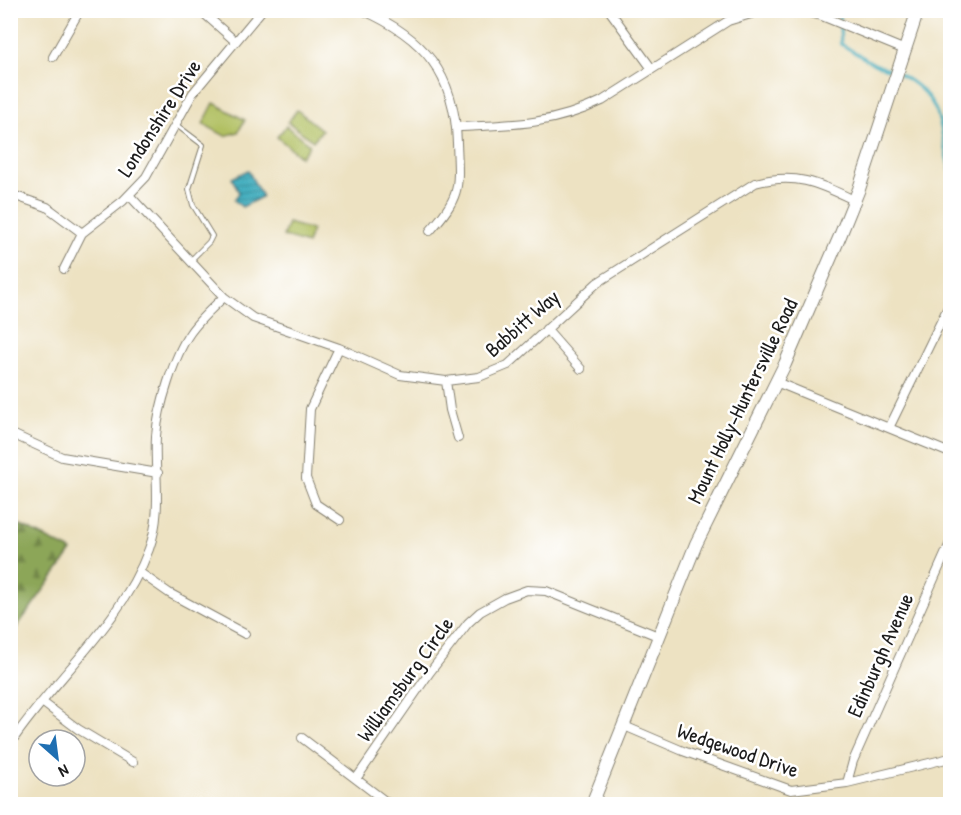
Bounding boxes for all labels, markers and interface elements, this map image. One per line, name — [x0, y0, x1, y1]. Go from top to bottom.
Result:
street label: Londonshire Drive — [110, 54, 208, 182]
street label: Babbitt Way — [478, 282, 566, 364]
street label: Mount Holly-Huntersville Road — [680, 294, 804, 508]
street label: Edinburgh Avenue — [840, 588, 920, 722]
street label: Williamsburg Circle — [350, 611, 460, 747]
street label: Wedgewood Drive — [674, 716, 802, 784]
north arrow — [27, 728, 87, 788]
text: N — [55, 760, 73, 783]

